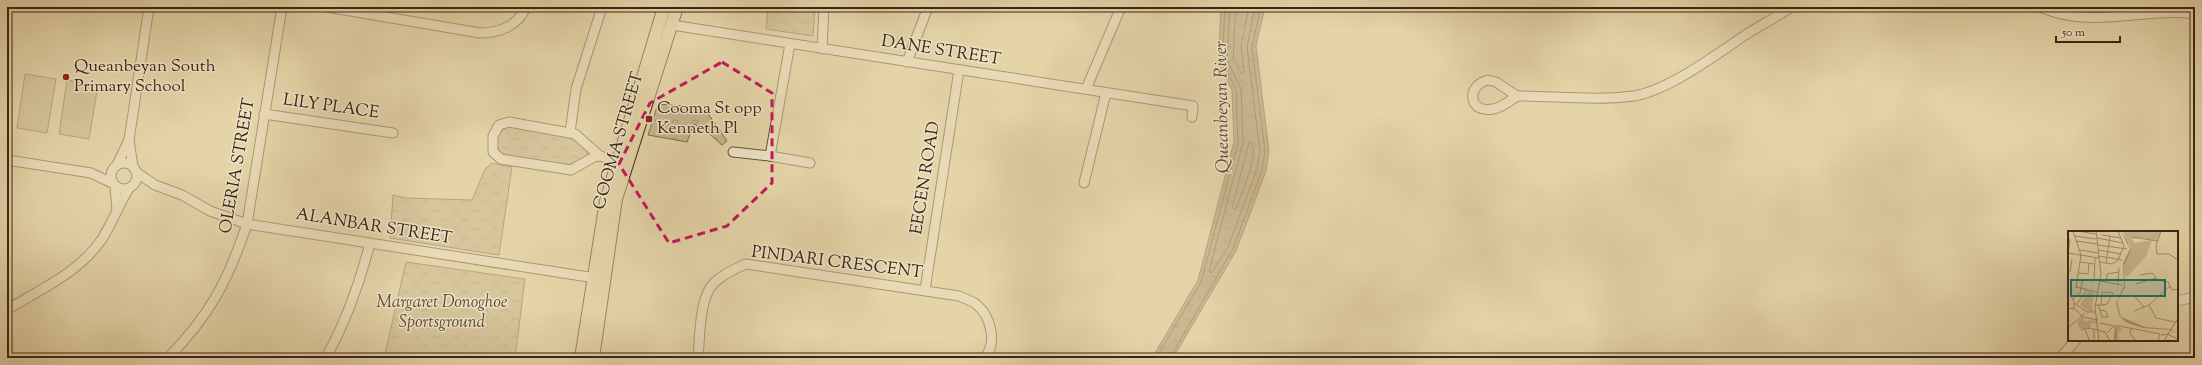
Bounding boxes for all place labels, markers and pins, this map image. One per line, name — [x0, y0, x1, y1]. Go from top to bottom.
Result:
place label: Queanbeyan South Primary School — [74, 55, 216, 99]
marker: Queanbeyan South Primary School — [61, 72, 71, 82]
place label: Cooma St opp Kenneth Pl — [657, 97, 762, 141]
marker: Cooma St opp Kenneth Pl — [644, 114, 654, 124]

